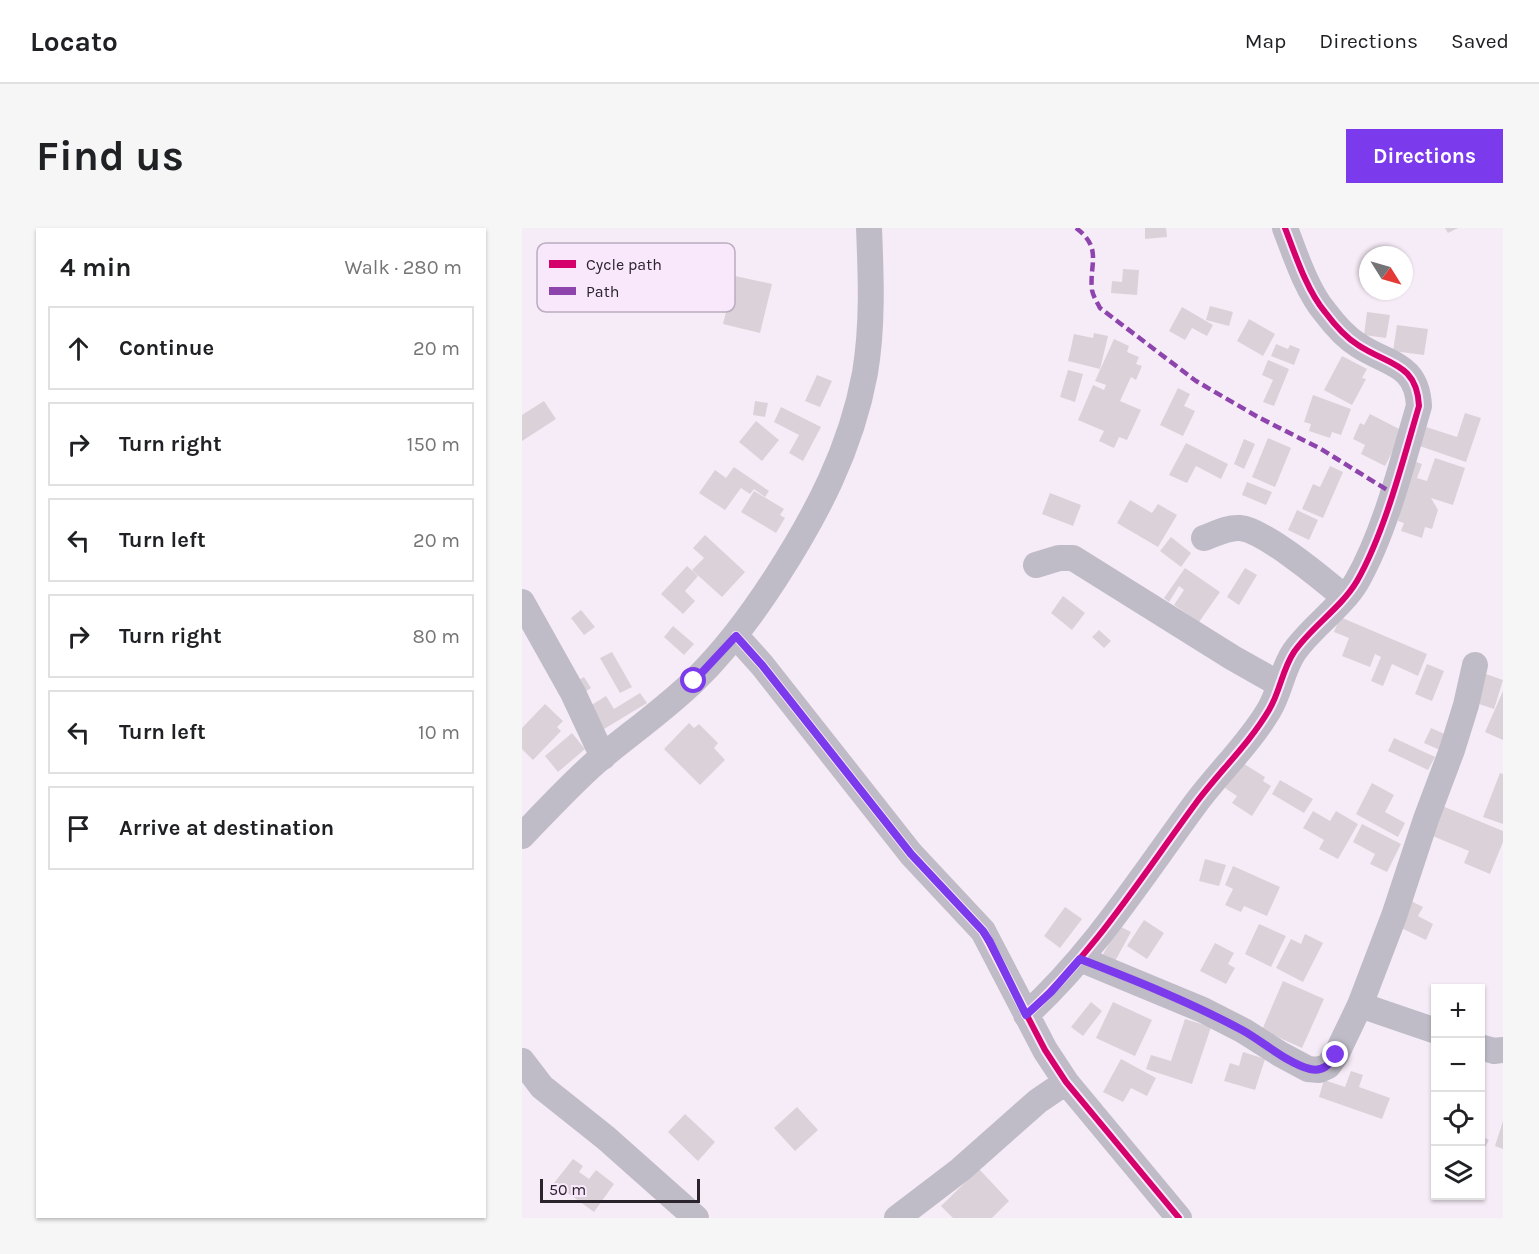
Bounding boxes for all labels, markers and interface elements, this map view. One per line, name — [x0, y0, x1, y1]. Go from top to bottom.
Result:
text: Locato — [30, 25, 118, 58]
text: Map — [1245, 29, 1286, 53]
text: Directions — [1319, 29, 1418, 53]
text: Saved — [1451, 29, 1509, 53]
button: Directions — [1346, 129, 1503, 183]
text: Find us — [36, 131, 184, 181]
legend — [537, 243, 735, 312]
north arrow — [1359, 246, 1413, 300]
text: 4 min — [60, 252, 131, 283]
text: Cycle path — [586, 255, 662, 274]
text: Walk · 280 m — [345, 256, 462, 279]
text: Path — [586, 282, 619, 301]
icon: ahead — [62, 332, 95, 365]
text: Continue — [119, 335, 214, 361]
text: 20 m — [413, 337, 460, 360]
icon: right — [62, 428, 95, 461]
text: Turn right — [119, 431, 222, 457]
text: 150 m — [407, 433, 460, 456]
icon: left — [62, 524, 95, 557]
text: Turn left — [119, 527, 206, 553]
text: 20 m — [413, 529, 460, 552]
icon: right — [62, 620, 95, 653]
text: Turn right — [119, 623, 222, 649]
text: 80 m — [412, 625, 460, 648]
route start — [680, 667, 706, 693]
icon: left — [62, 716, 95, 749]
text: Turn left — [119, 719, 206, 745]
text: 10 m — [418, 721, 460, 744]
icon: arrive — [62, 812, 95, 845]
text: Arrive at destination — [119, 815, 334, 841]
map controls — [1431, 984, 1485, 1200]
button: + — [1431, 984, 1485, 1038]
button: − — [1431, 1038, 1485, 1092]
route end — [1322, 1041, 1348, 1067]
button: locate — [1431, 1092, 1485, 1146]
button: layers — [1431, 1146, 1485, 1200]
scale bar — [540, 1176, 700, 1204]
text: 50 m — [549, 1180, 586, 1199]

